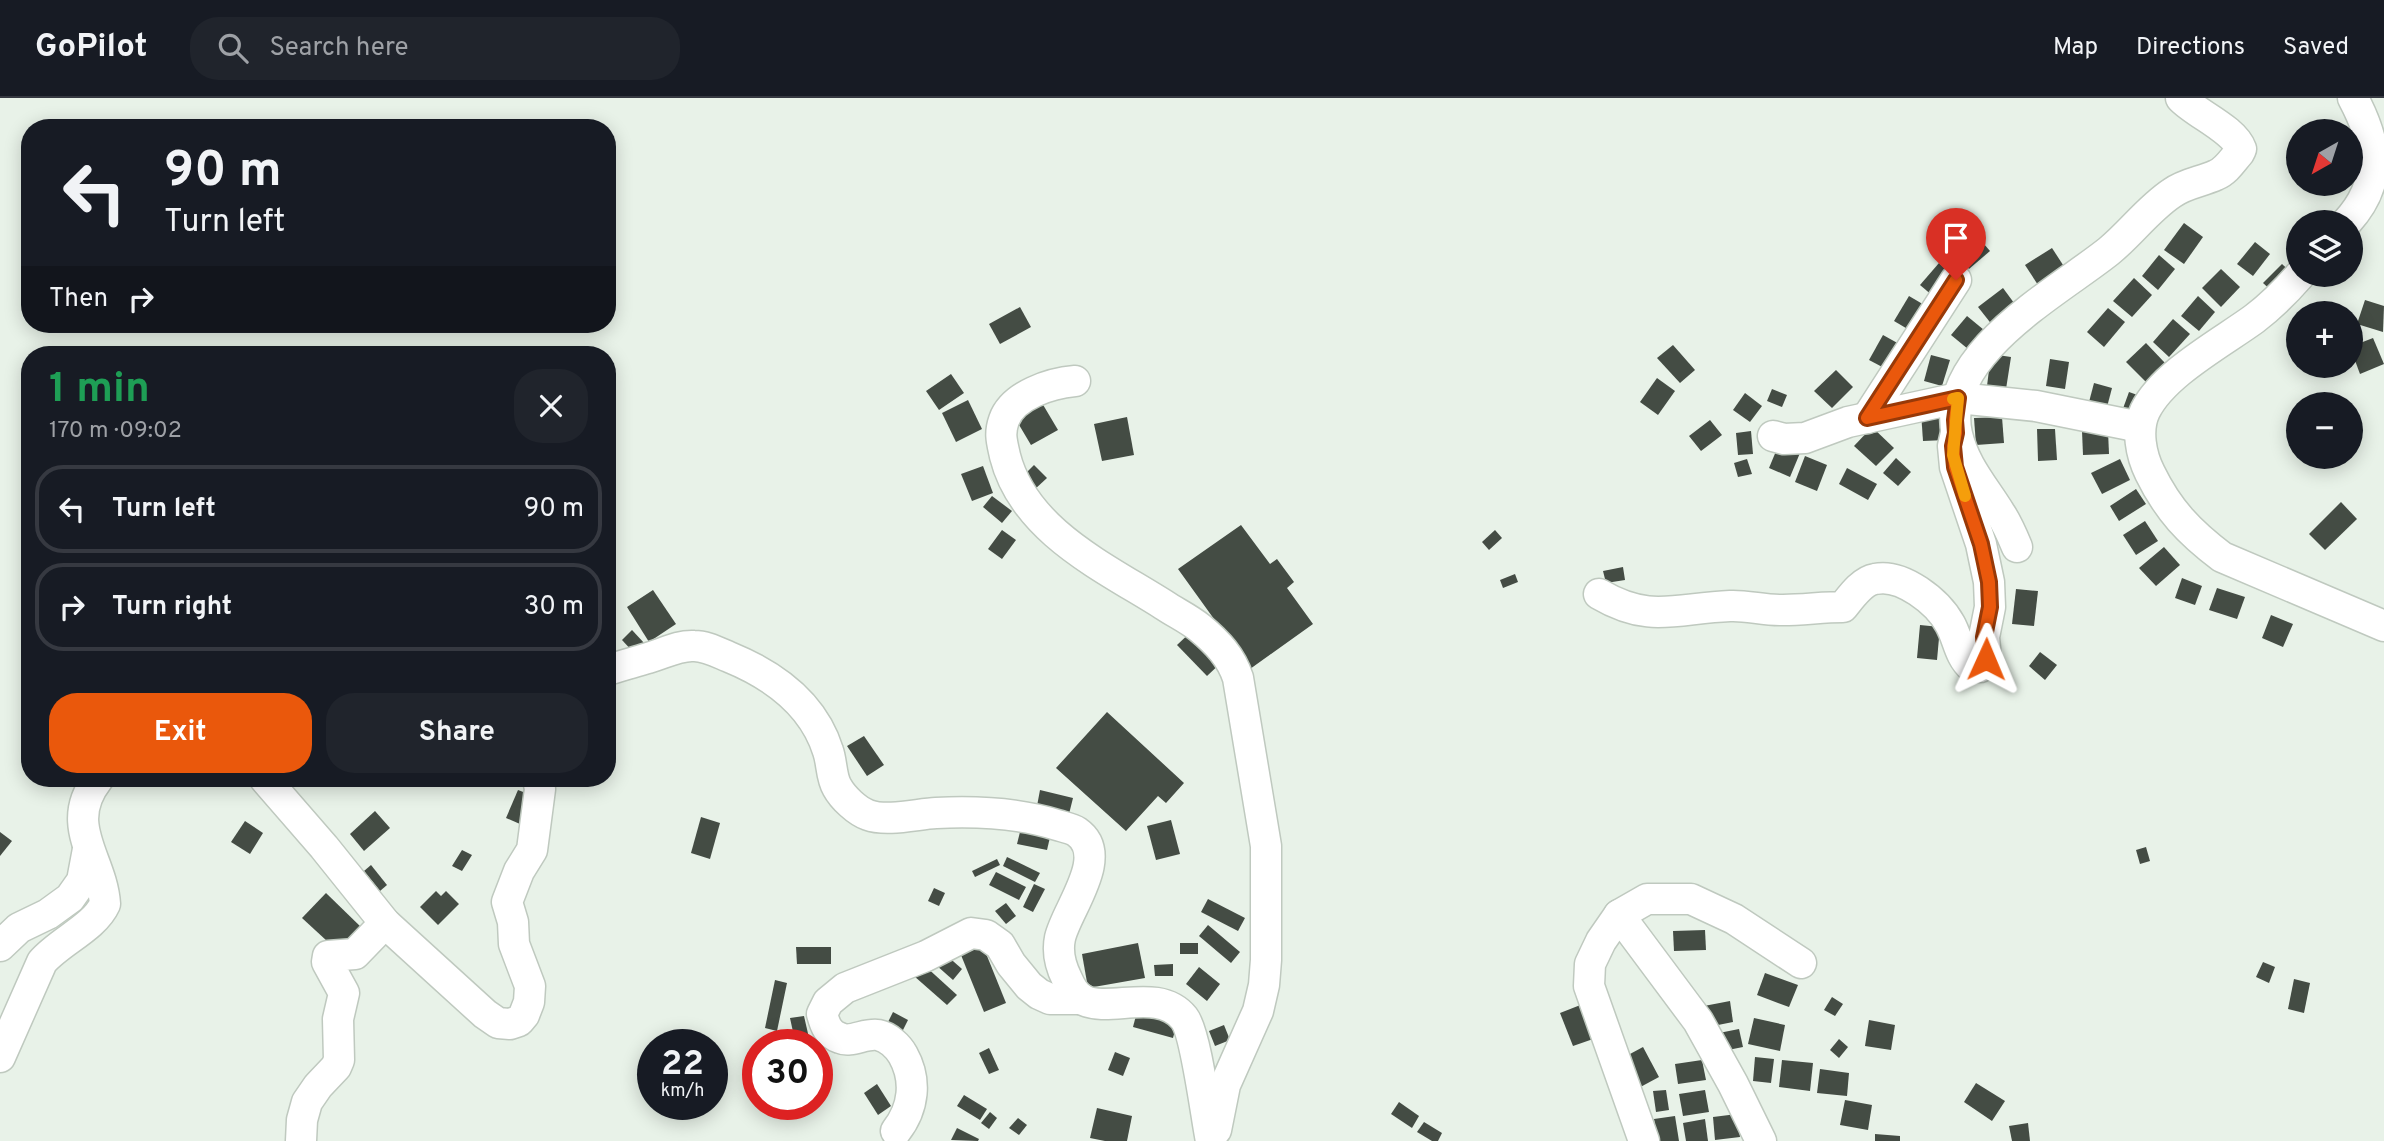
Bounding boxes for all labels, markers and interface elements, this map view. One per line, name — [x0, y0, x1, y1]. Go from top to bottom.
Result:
search box — [190, 17, 680, 80]
text: GoPilot — [35, 27, 148, 69]
icon: search — [214, 29, 252, 67]
text: Search here — [270, 32, 408, 65]
text: Map — [2053, 33, 2098, 63]
text: Directions — [2136, 33, 2245, 63]
text: Saved — [2283, 33, 2349, 63]
north arrow — [2286, 119, 2362, 196]
map controls — [2286, 119, 2363, 469]
text: 90 m — [164, 142, 282, 204]
icon: left — [49, 147, 140, 238]
text: Turn left — [164, 203, 285, 243]
pin — [1926, 208, 1986, 280]
button: layers — [2286, 210, 2363, 287]
icon: arrive — [1937, 219, 1975, 257]
icon: right — [122, 280, 160, 318]
text: Then — [49, 283, 108, 316]
button: + — [2286, 301, 2363, 378]
text: 1 min — [49, 364, 150, 417]
button: close — [514, 369, 588, 443]
button: − — [2286, 392, 2363, 469]
text: 170 m · 09:02 — [49, 417, 182, 446]
icon: left — [53, 490, 91, 528]
text: Turn left — [112, 493, 216, 526]
text: 90 m — [524, 493, 584, 526]
icon: right — [53, 588, 91, 626]
text: Turn right — [112, 591, 232, 624]
text: 30 m — [524, 591, 584, 624]
position arrow — [1949, 622, 2023, 696]
button: Exit — [49, 693, 312, 773]
button: Share — [326, 693, 588, 773]
speed limit sign: 30 — [742, 1029, 833, 1120]
text: 22 — [661, 1043, 704, 1087]
text: km/h — [661, 1080, 704, 1103]

